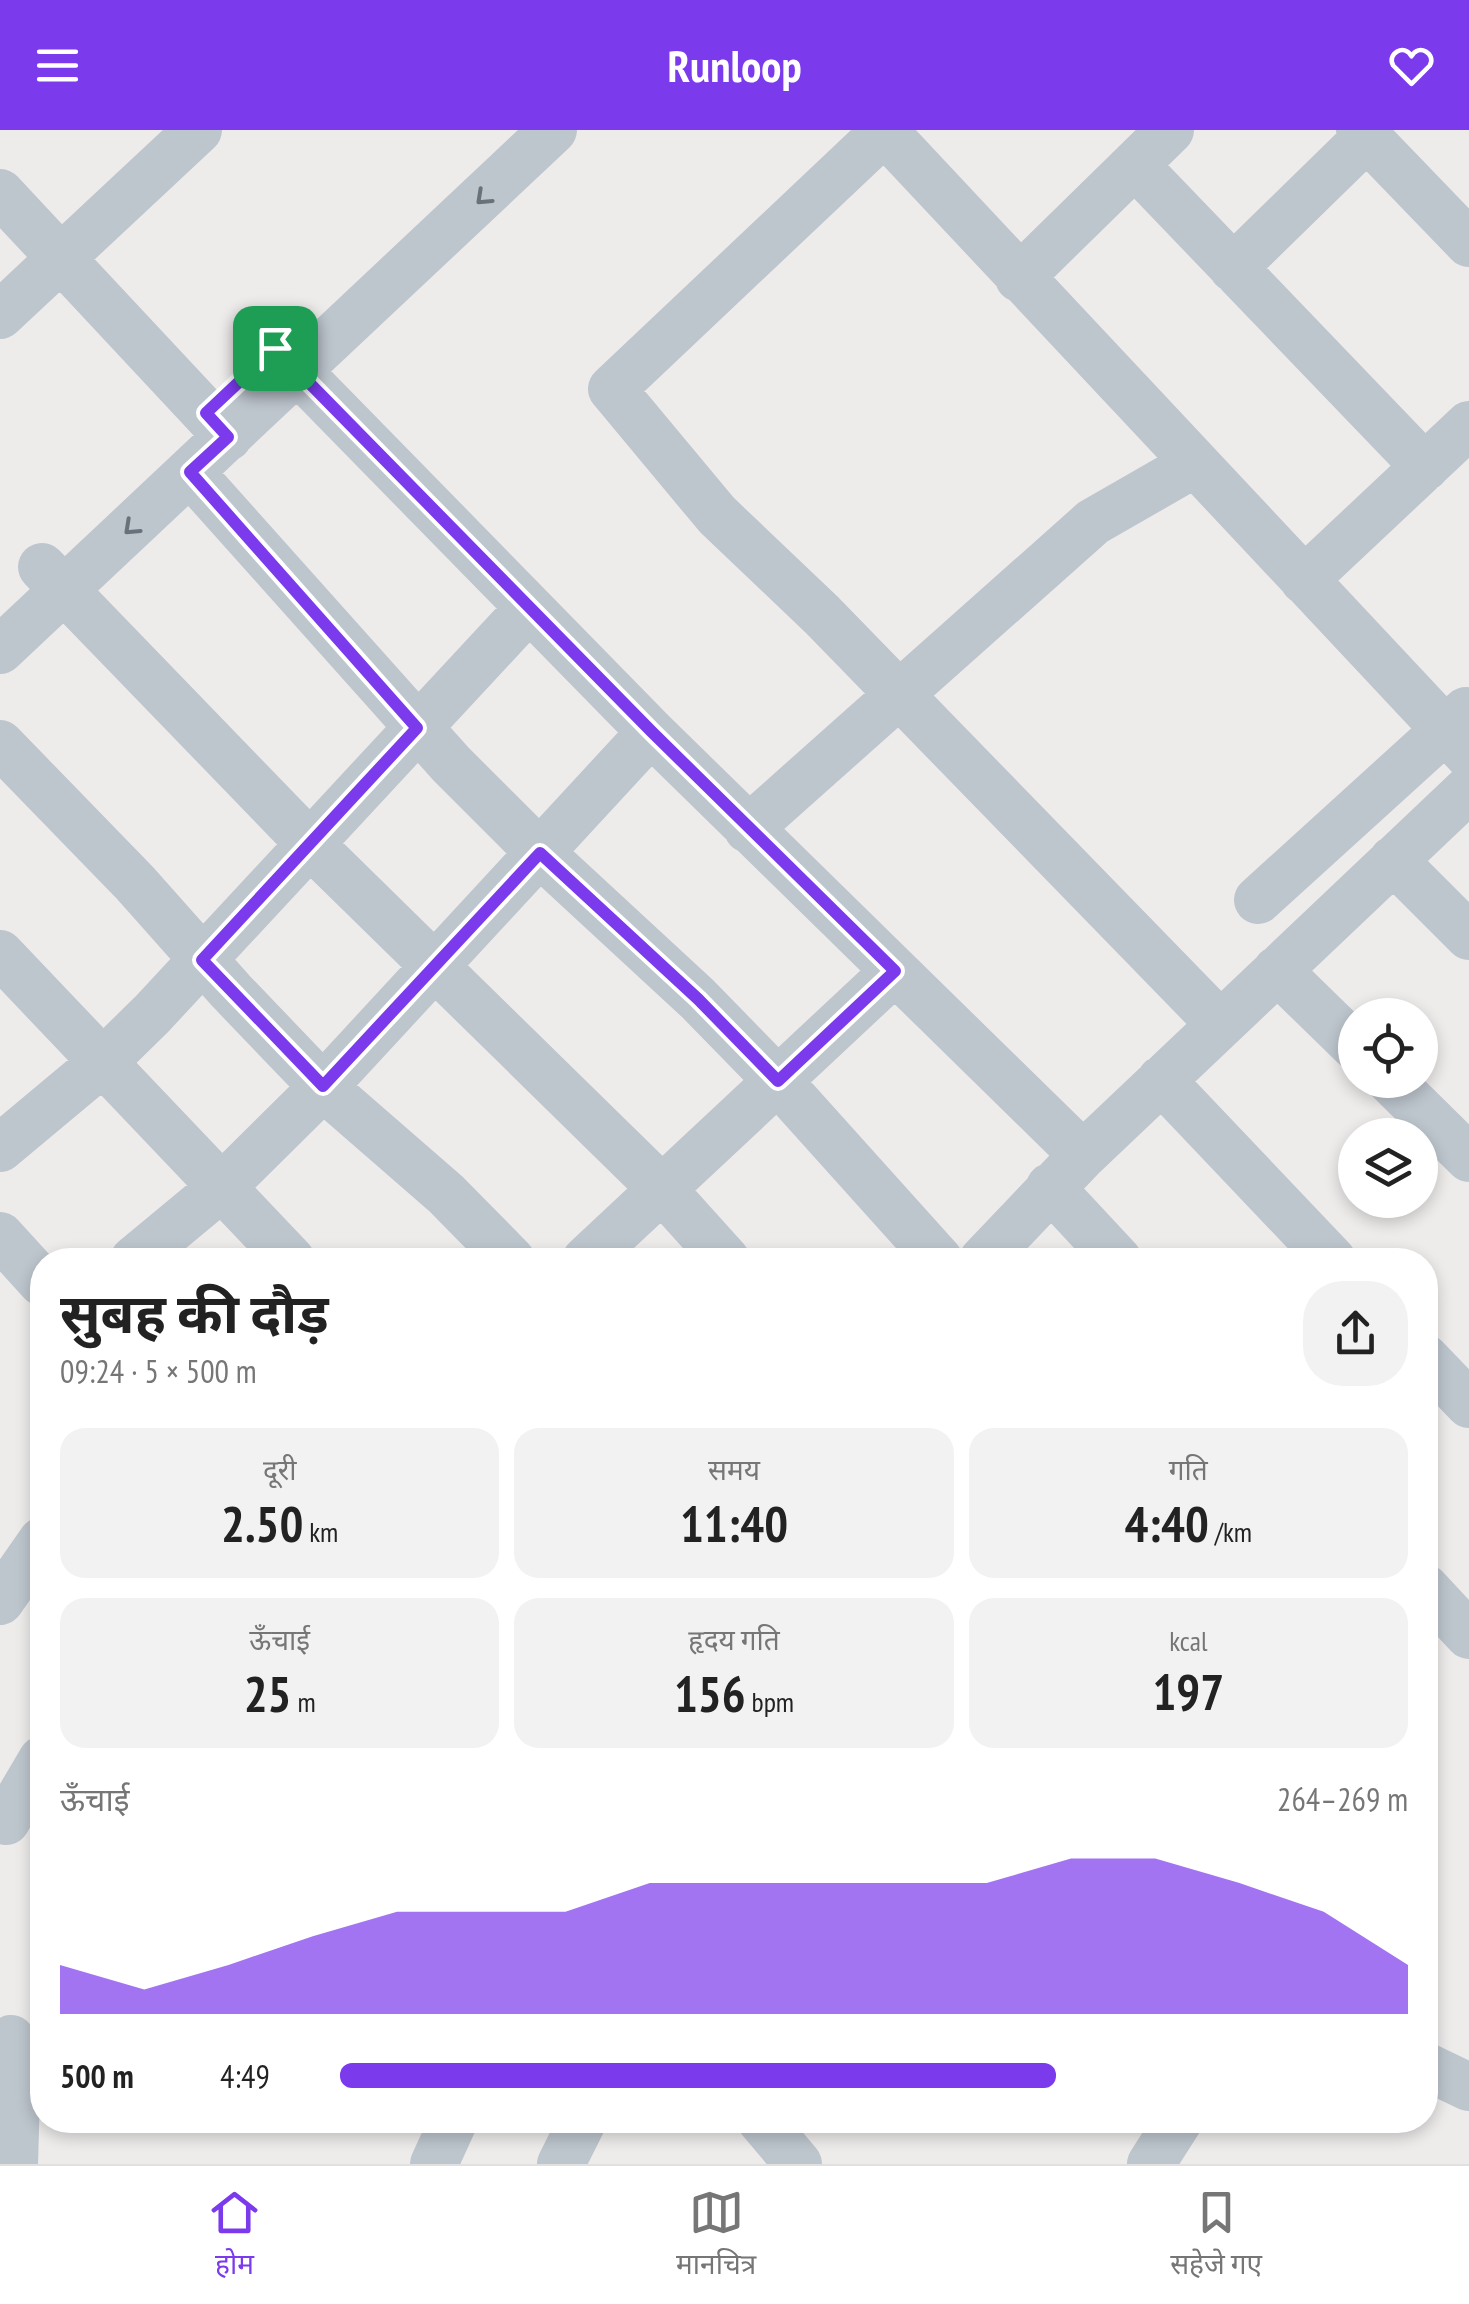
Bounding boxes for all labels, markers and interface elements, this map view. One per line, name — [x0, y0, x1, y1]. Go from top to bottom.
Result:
text: Runloop — [667, 36, 802, 94]
icon: menu — [30, 38, 85, 93]
icon: heart — [1384, 38, 1439, 93]
one-way arrow — [476, 186, 494, 204]
pin — [233, 306, 318, 391]
icon: arrive — [248, 321, 303, 376]
one-way arrow — [124, 516, 142, 534]
map controls — [1338, 998, 1438, 1218]
button: locate — [1338, 998, 1438, 1098]
button: layers — [1338, 1118, 1438, 1218]
text: सुबह की दौड़ — [60, 1277, 329, 1348]
button: share — [1303, 1281, 1408, 1386]
text: 09:24 · 5 × 500 m — [60, 1350, 257, 1392]
text: दूरी — [263, 1451, 296, 1488]
text: समय — [708, 1451, 760, 1488]
text: गति — [1169, 1451, 1208, 1488]
text: 2.50 — [221, 1491, 303, 1556]
text: 11:40 — [680, 1491, 788, 1556]
text: 4:40 — [1125, 1491, 1209, 1556]
text: km — [303, 1513, 338, 1550]
text: /km — [1209, 1513, 1252, 1550]
text: ऊँचाई — [249, 1621, 310, 1658]
text: हृदय गति — [688, 1621, 780, 1658]
text: kcal — [1169, 1622, 1207, 1659]
text: 197 — [1152, 1659, 1224, 1724]
text: 25 — [244, 1661, 291, 1726]
text: 156 — [674, 1661, 746, 1726]
text: m — [291, 1683, 316, 1720]
text: bpm — [746, 1683, 794, 1720]
text: ऊँचाई — [60, 1778, 129, 1820]
text: 264–269 m — [1277, 1778, 1408, 1820]
text: 500 m — [60, 2055, 134, 2097]
text: 4:49 — [220, 2055, 270, 2097]
tab: होम — [207, 2185, 262, 2285]
tab: मानचित्र — [676, 2185, 756, 2285]
tab: सहेजे गए — [1170, 2185, 1262, 2285]

